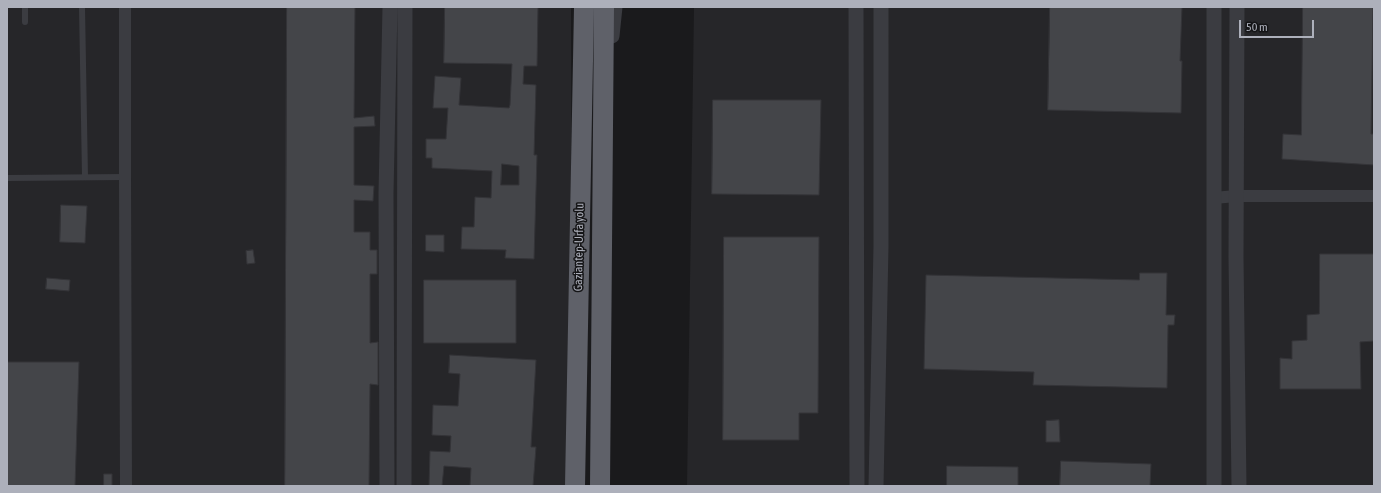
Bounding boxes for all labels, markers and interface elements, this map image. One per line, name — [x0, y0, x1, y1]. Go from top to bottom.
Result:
scale bar — [1241, 12, 1316, 38]
text: 50 m — [1246, 20, 1268, 34]
street label: Gaziantep-Urfa yolu — [571, 203, 587, 291]

